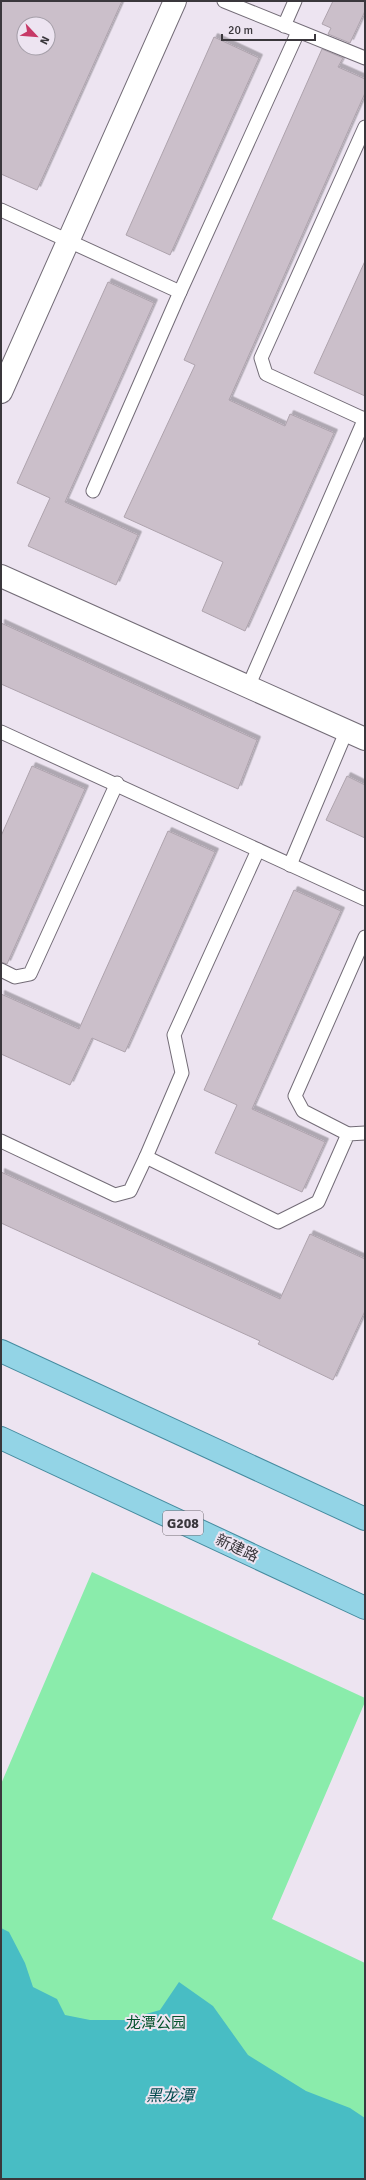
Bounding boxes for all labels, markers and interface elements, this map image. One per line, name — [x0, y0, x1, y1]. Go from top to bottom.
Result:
north arrow — [16, 16, 56, 56]
scale bar — [222, 16, 315, 42]
text: 20 m — [228, 23, 253, 38]
text: N — [37, 34, 52, 46]
road number: G208 — [163, 1511, 203, 1535]
street label: 新建路 — [213, 1530, 261, 1566]
park label: 龙潭公园 — [126, 2014, 186, 2032]
water label: 黑龙潭 — [146, 2086, 197, 2106]

